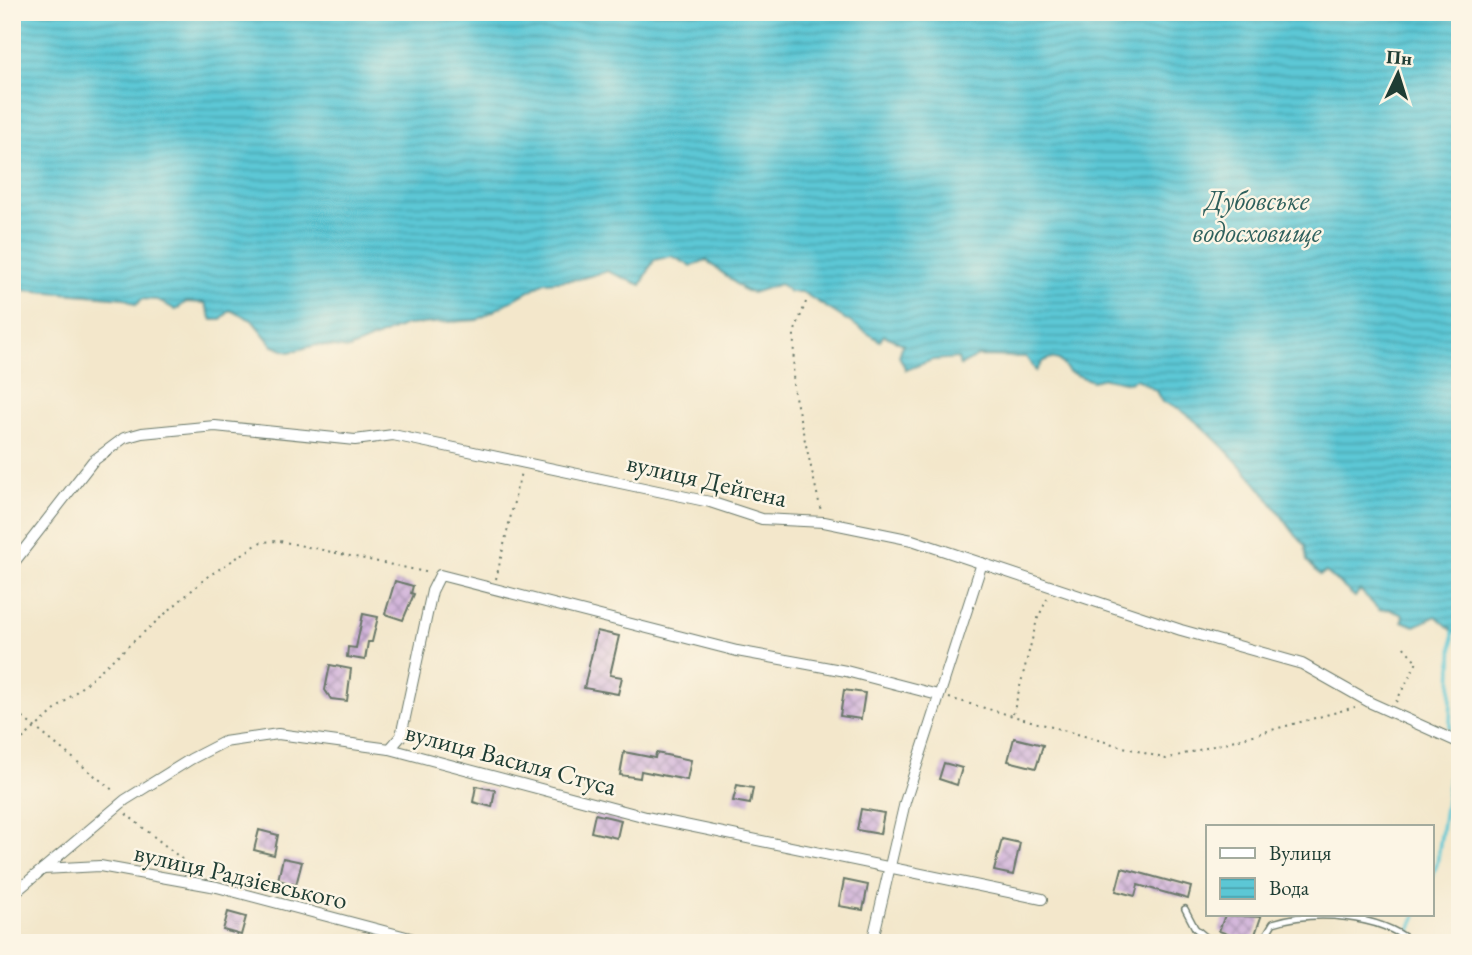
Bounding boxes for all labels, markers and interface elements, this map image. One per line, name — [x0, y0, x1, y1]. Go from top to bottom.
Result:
north arrow — [1364, 38, 1434, 108]
text: Пн — [1385, 44, 1413, 71]
water label: Дубовське водосховище — [1193, 182, 1322, 250]
street label: вулиця Дейгена — [624, 445, 791, 515]
street label: вулиця Василя Стуса — [402, 714, 621, 804]
legend — [1206, 825, 1434, 916]
street label: вулиця Радзієвського — [131, 835, 351, 917]
text: Вулиця — [1269, 839, 1331, 866]
text: Вода — [1269, 874, 1310, 901]

